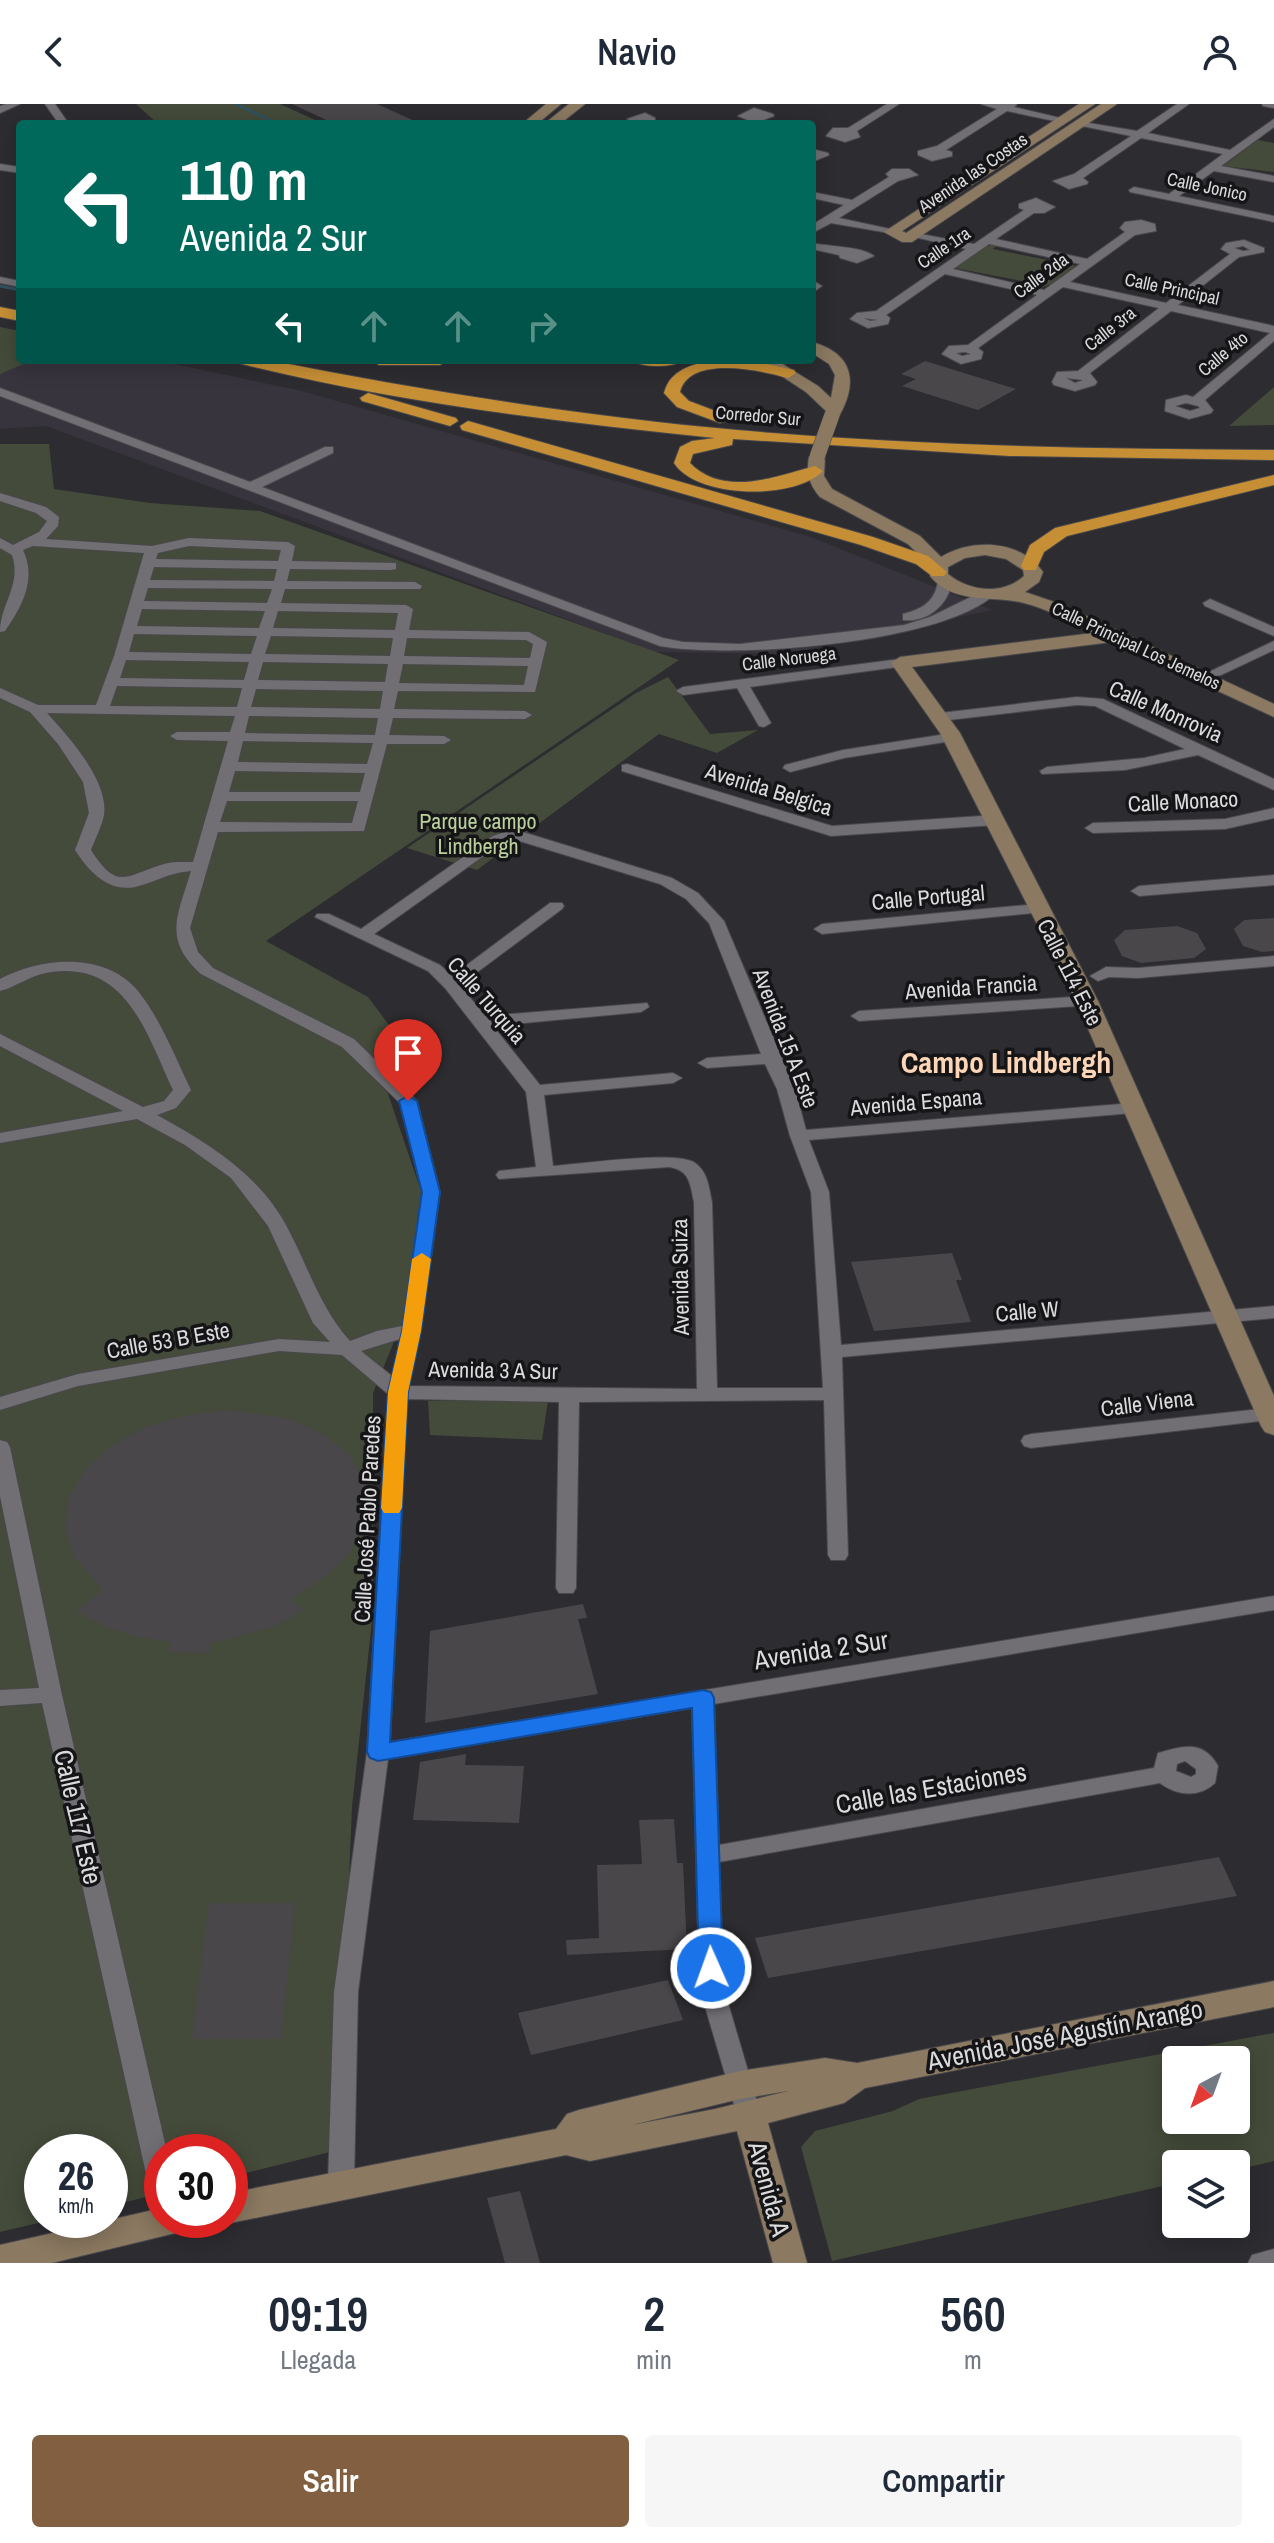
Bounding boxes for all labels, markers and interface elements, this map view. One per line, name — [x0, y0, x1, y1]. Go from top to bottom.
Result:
text: Navio — [597, 28, 677, 76]
icon: back — [32, 30, 76, 74]
icon: person — [1198, 30, 1242, 74]
street label: Avenida las Costas — [912, 127, 1032, 219]
text: 110 m — [180, 142, 308, 217]
icon: left — [48, 152, 152, 256]
street label: Calle Jonico — [1165, 166, 1249, 207]
text: Avenida 2 Sur — [180, 214, 367, 262]
street label: Calle 1ra — [912, 221, 975, 274]
street label: Calle 2da — [1008, 247, 1073, 304]
street label: Calle Principal — [1123, 266, 1222, 311]
street label: Calle 3ra — [1079, 301, 1141, 357]
icon: left — [268, 304, 312, 348]
icon: ahead — [352, 304, 396, 348]
icon: ahead — [436, 304, 480, 348]
icon: right — [520, 304, 564, 348]
street label: Calle 4to — [1192, 325, 1253, 382]
street label: Corredor Sur — [714, 399, 802, 432]
street label: Calle Principal Los Jemelos — [1048, 596, 1224, 696]
street label: Calle Noruega — [741, 640, 837, 677]
street label: Calle Monrovia — [1104, 673, 1228, 749]
street label: Avenida Belgica — [701, 755, 836, 823]
street label: Calle Monaco — [1127, 783, 1239, 819]
park label: Parque campo Lindbergh — [419, 806, 537, 861]
street label: Calle Portugal — [870, 877, 986, 917]
street label: Calle 114 Este — [1030, 914, 1110, 1030]
street label: Calle Turquia — [441, 950, 533, 1050]
street label: Avenida 15 A Este — [745, 963, 826, 1112]
street label: Avenida Francia — [903, 967, 1038, 1007]
pin — [374, 1019, 442, 1101]
icon: arrive — [386, 1031, 430, 1075]
district label: Campo Lindbergh — [901, 1042, 1111, 1082]
street label: Avenida Espana — [848, 1081, 983, 1123]
street label: Avenida Suiza — [664, 1218, 696, 1337]
street label: Calle W — [994, 1293, 1060, 1329]
street label: Calle 53 B Este — [104, 1314, 232, 1366]
street label: Avenida 3 A Sur — [427, 1354, 558, 1386]
street label: Calle Viena — [1099, 1382, 1195, 1424]
street label: Calle José Pablo Paredes — [347, 1415, 387, 1623]
street label: Avenida 2 Sur — [751, 1622, 890, 1677]
street label: Calle 117 Este — [46, 1746, 111, 1888]
street label: Calle las Estaciones — [833, 1754, 1029, 1822]
position arrow — [669, 1926, 753, 2010]
street label: Avenida José Agustín Arango — [923, 1991, 1205, 2079]
north arrow — [1162, 2046, 1250, 2134]
map controls — [1162, 2046, 1250, 2238]
speed limit sign: 30 — [144, 2134, 248, 2238]
street label: Avenida A — [740, 2137, 799, 2241]
text: 26 — [58, 2149, 94, 2202]
button: layers — [1162, 2150, 1250, 2238]
text: km/h — [58, 2192, 94, 2219]
text: 09:19 — [268, 2281, 368, 2346]
text: 2 — [643, 2281, 665, 2346]
text: 560 — [940, 2281, 1006, 2346]
text: Llegada — [280, 2342, 356, 2377]
text: min — [636, 2342, 672, 2377]
text: m — [964, 2342, 982, 2377]
button: Salir — [32, 2435, 629, 2527]
button: Compartir — [645, 2435, 1242, 2527]

